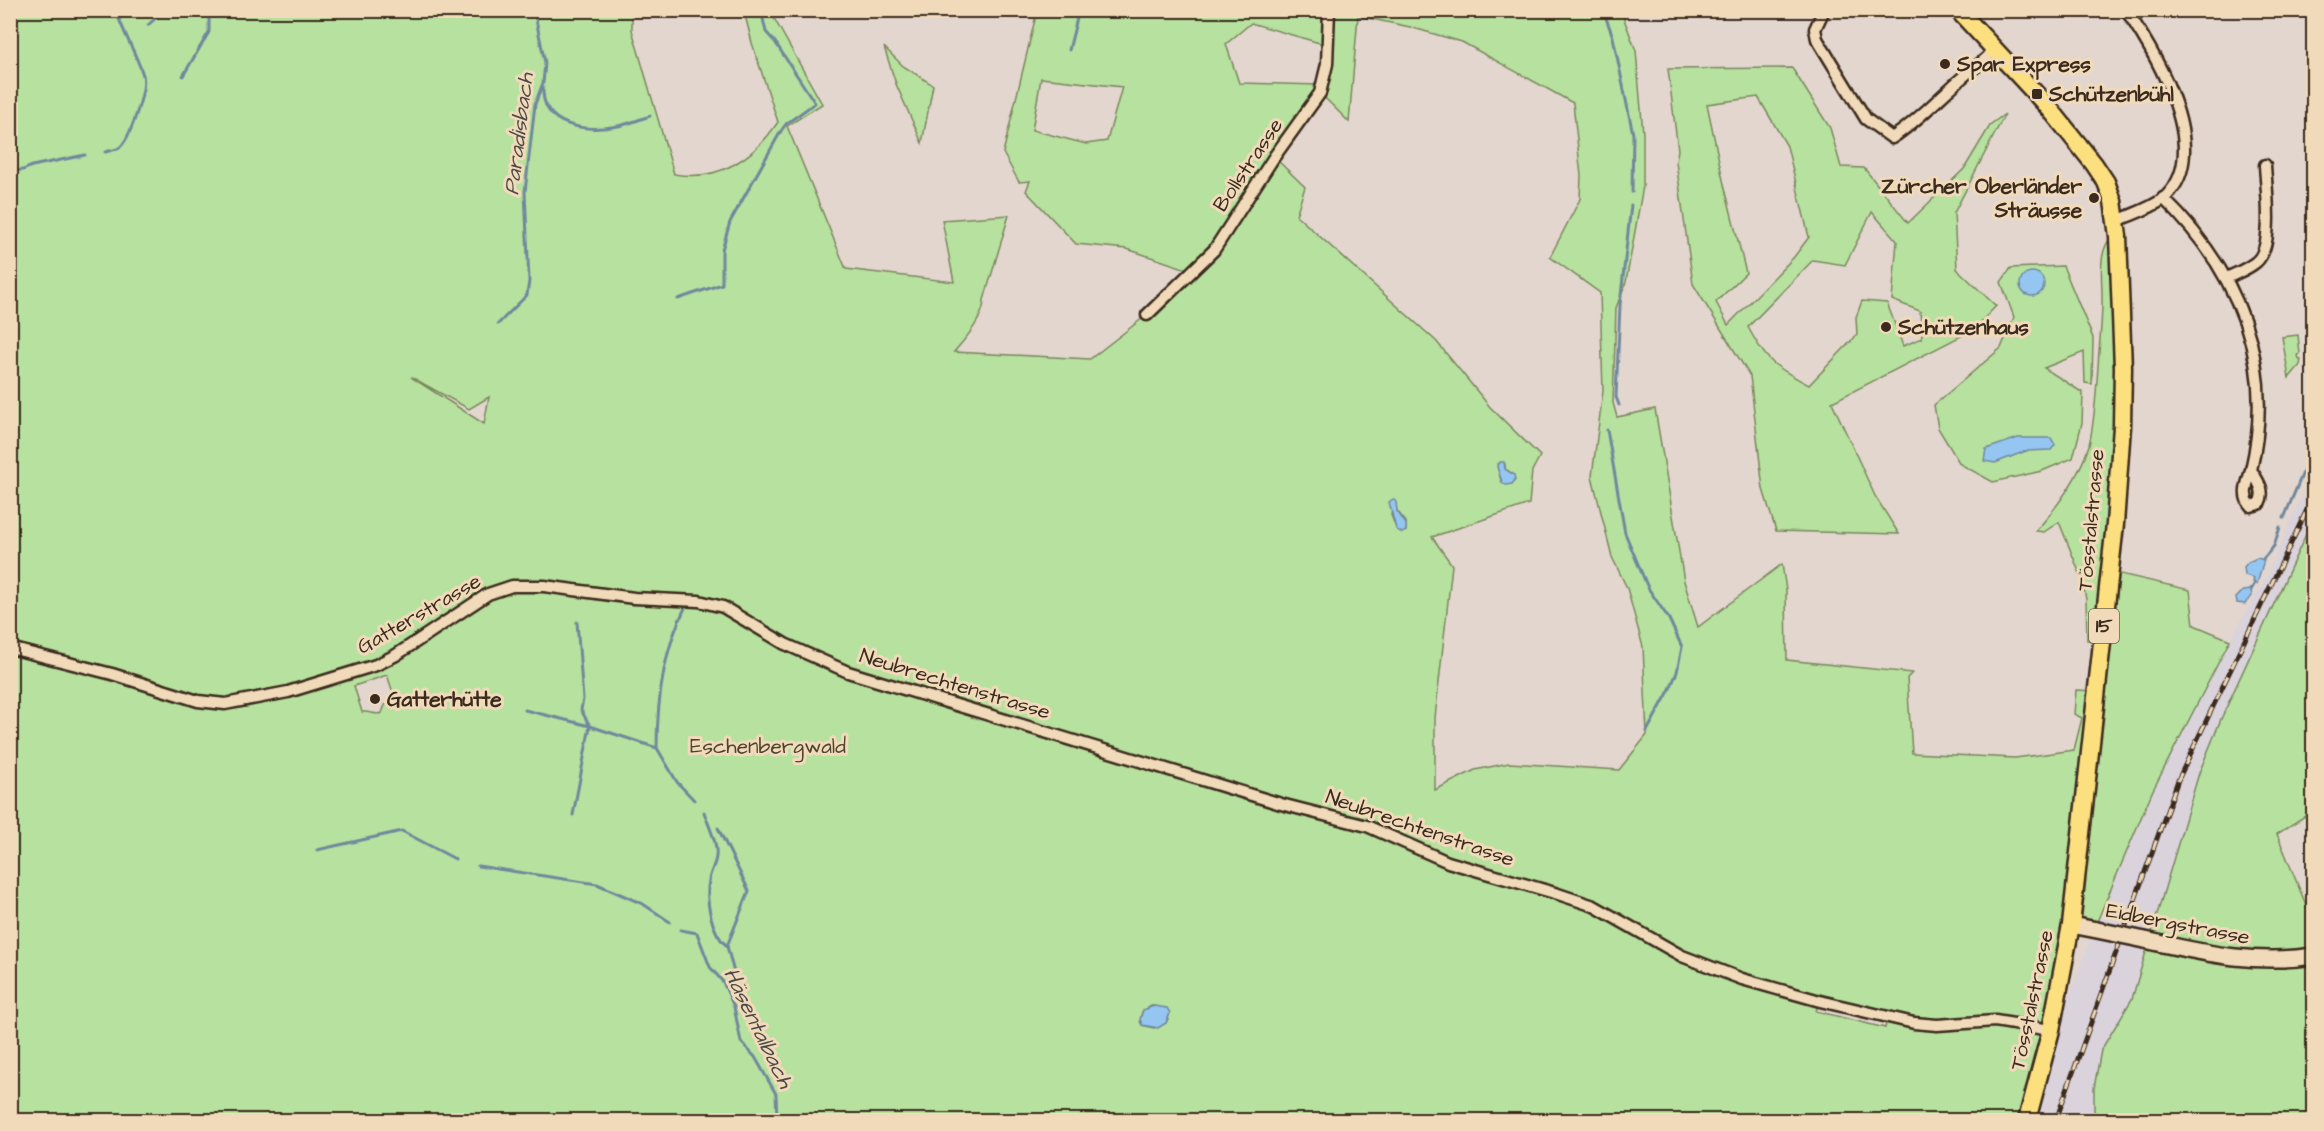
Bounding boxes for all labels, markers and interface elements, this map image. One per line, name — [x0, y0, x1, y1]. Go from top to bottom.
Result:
place label: Spar Express — [1956, 50, 2091, 80]
marker: Spar Express — [1938, 57, 1952, 71]
water label: Paradisbach — [496, 70, 542, 197]
place label: Schützenbühl — [2048, 80, 2174, 109]
marker: Schützenbühl — [2030, 87, 2044, 101]
street label: Bollstrasse — [1206, 112, 1290, 218]
place label: Zürcher Oberländer Sträusse — [1881, 172, 2083, 225]
marker: Zürcher Oberländer Sträusse — [2087, 191, 2101, 205]
place label: Schützenhaus — [1897, 313, 2029, 342]
marker: Schützenhaus — [1879, 320, 1893, 334]
street label: Tösstalstrasse — [2070, 448, 2112, 592]
street label: Gatterstrasse — [352, 567, 486, 661]
road number: 15 — [2089, 609, 2119, 643]
street label: Neubrechtenstrasse — [856, 641, 1054, 727]
place label: Gatterhütte — [387, 685, 502, 714]
marker: Gatterhütte — [368, 692, 382, 706]
park label: Eschenbergwald — [690, 732, 846, 763]
street label: Neubrechtenstrasse — [1322, 782, 1518, 874]
street label: Eidbergstrasse — [2103, 896, 2252, 954]
street label: Tösstalstrasse — [2003, 927, 2061, 1073]
water label: Häsentalbach — [715, 963, 801, 1094]

